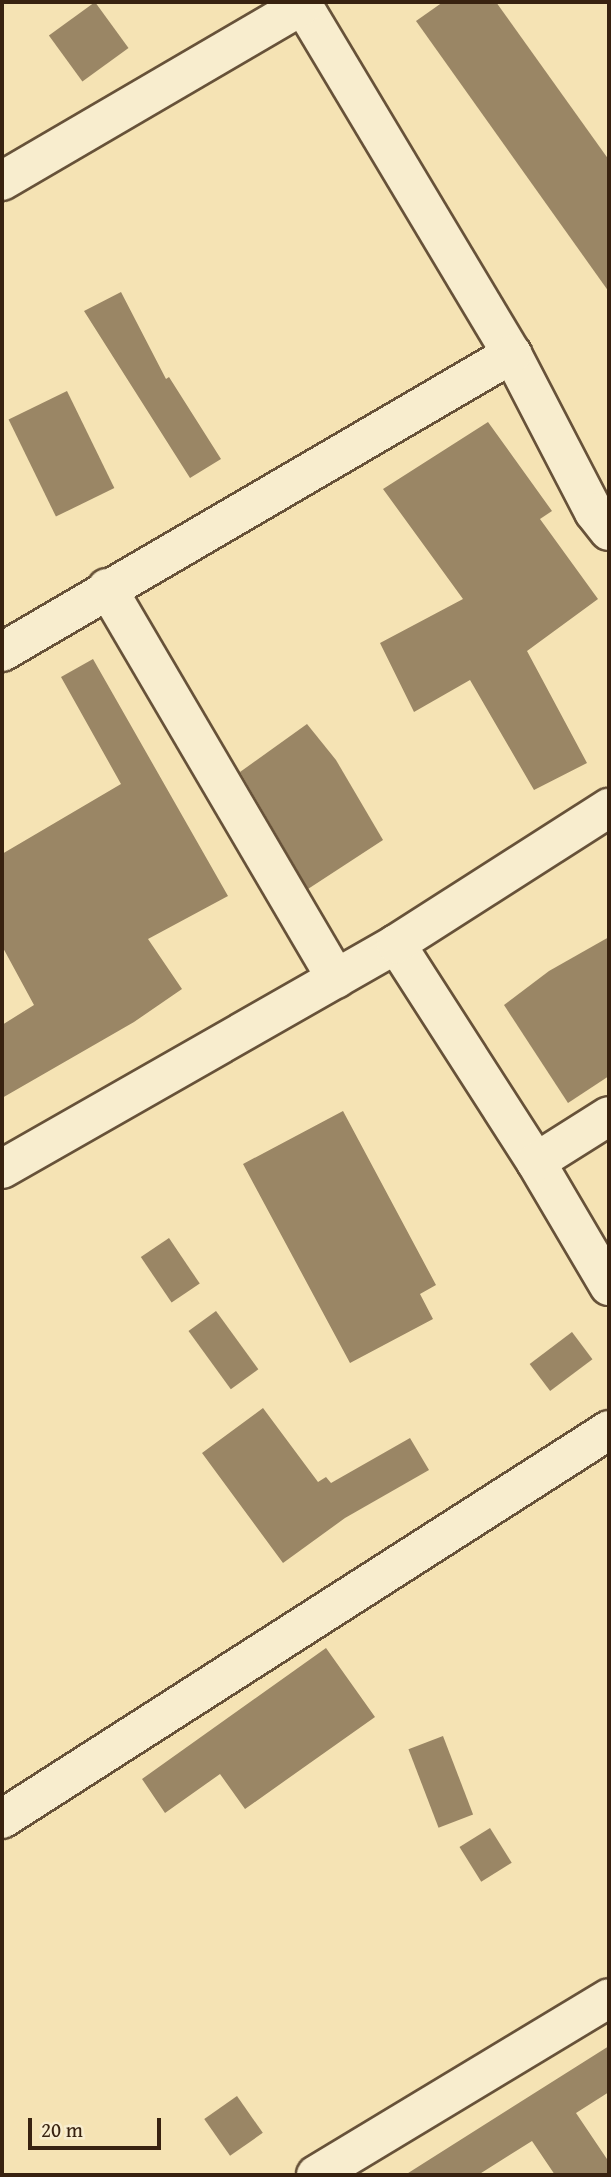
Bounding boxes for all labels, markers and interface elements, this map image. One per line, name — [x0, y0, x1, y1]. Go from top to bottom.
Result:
scale bar — [32, 2104, 164, 2148]
text: 20 m — [41, 2114, 83, 2145]

